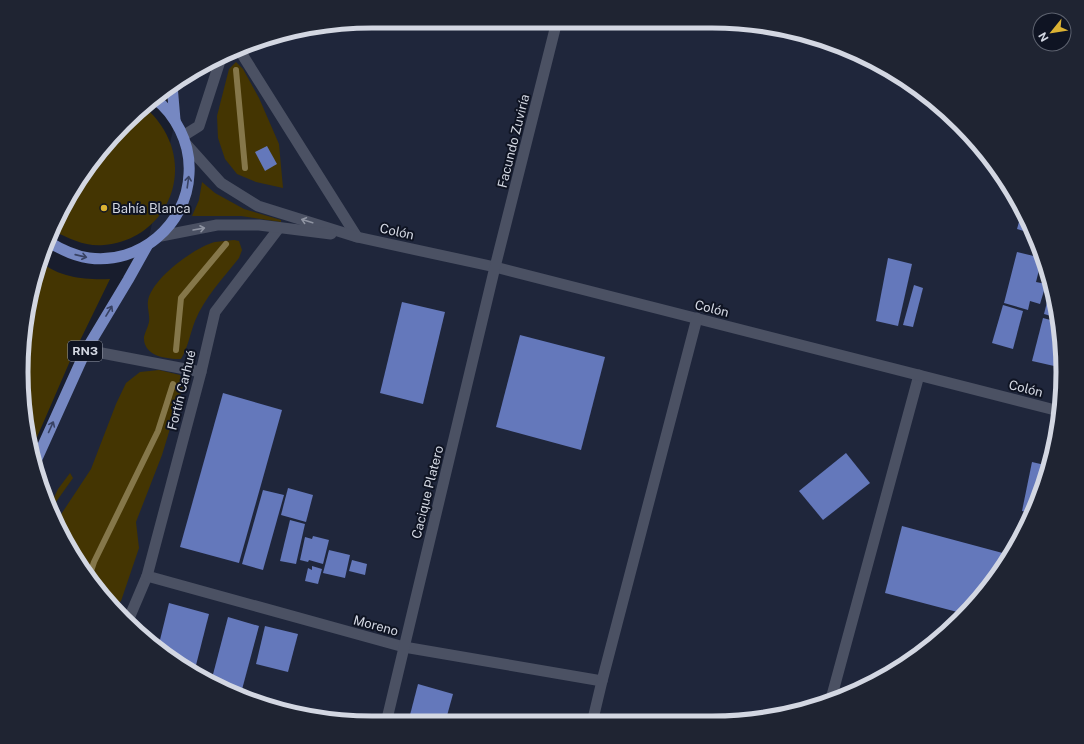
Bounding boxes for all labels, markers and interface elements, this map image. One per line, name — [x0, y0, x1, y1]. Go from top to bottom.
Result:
north arrow — [1032, 12, 1072, 52]
text: N — [1036, 30, 1051, 44]
street label: Facundo Zuviría — [495, 93, 532, 190]
one-way arrow — [184, 176, 192, 189]
place label: Bahía Blanca — [112, 201, 190, 216]
marker: Bahía Blanca — [99, 203, 109, 213]
one-way arrow — [300, 217, 313, 224]
street label: Colón — [378, 221, 415, 242]
one-way arrow — [192, 225, 205, 233]
one-way arrow — [74, 253, 87, 261]
street label: Colón — [693, 297, 731, 320]
one-way arrow — [106, 305, 114, 317]
road number: RN3 — [68, 341, 102, 361]
street label: Fortín Carhué — [164, 348, 199, 432]
street label: Colón — [1007, 377, 1045, 400]
one-way arrow — [48, 421, 55, 433]
street label: Cacique Platero — [409, 444, 446, 540]
street label: Moreno — [352, 612, 400, 639]

